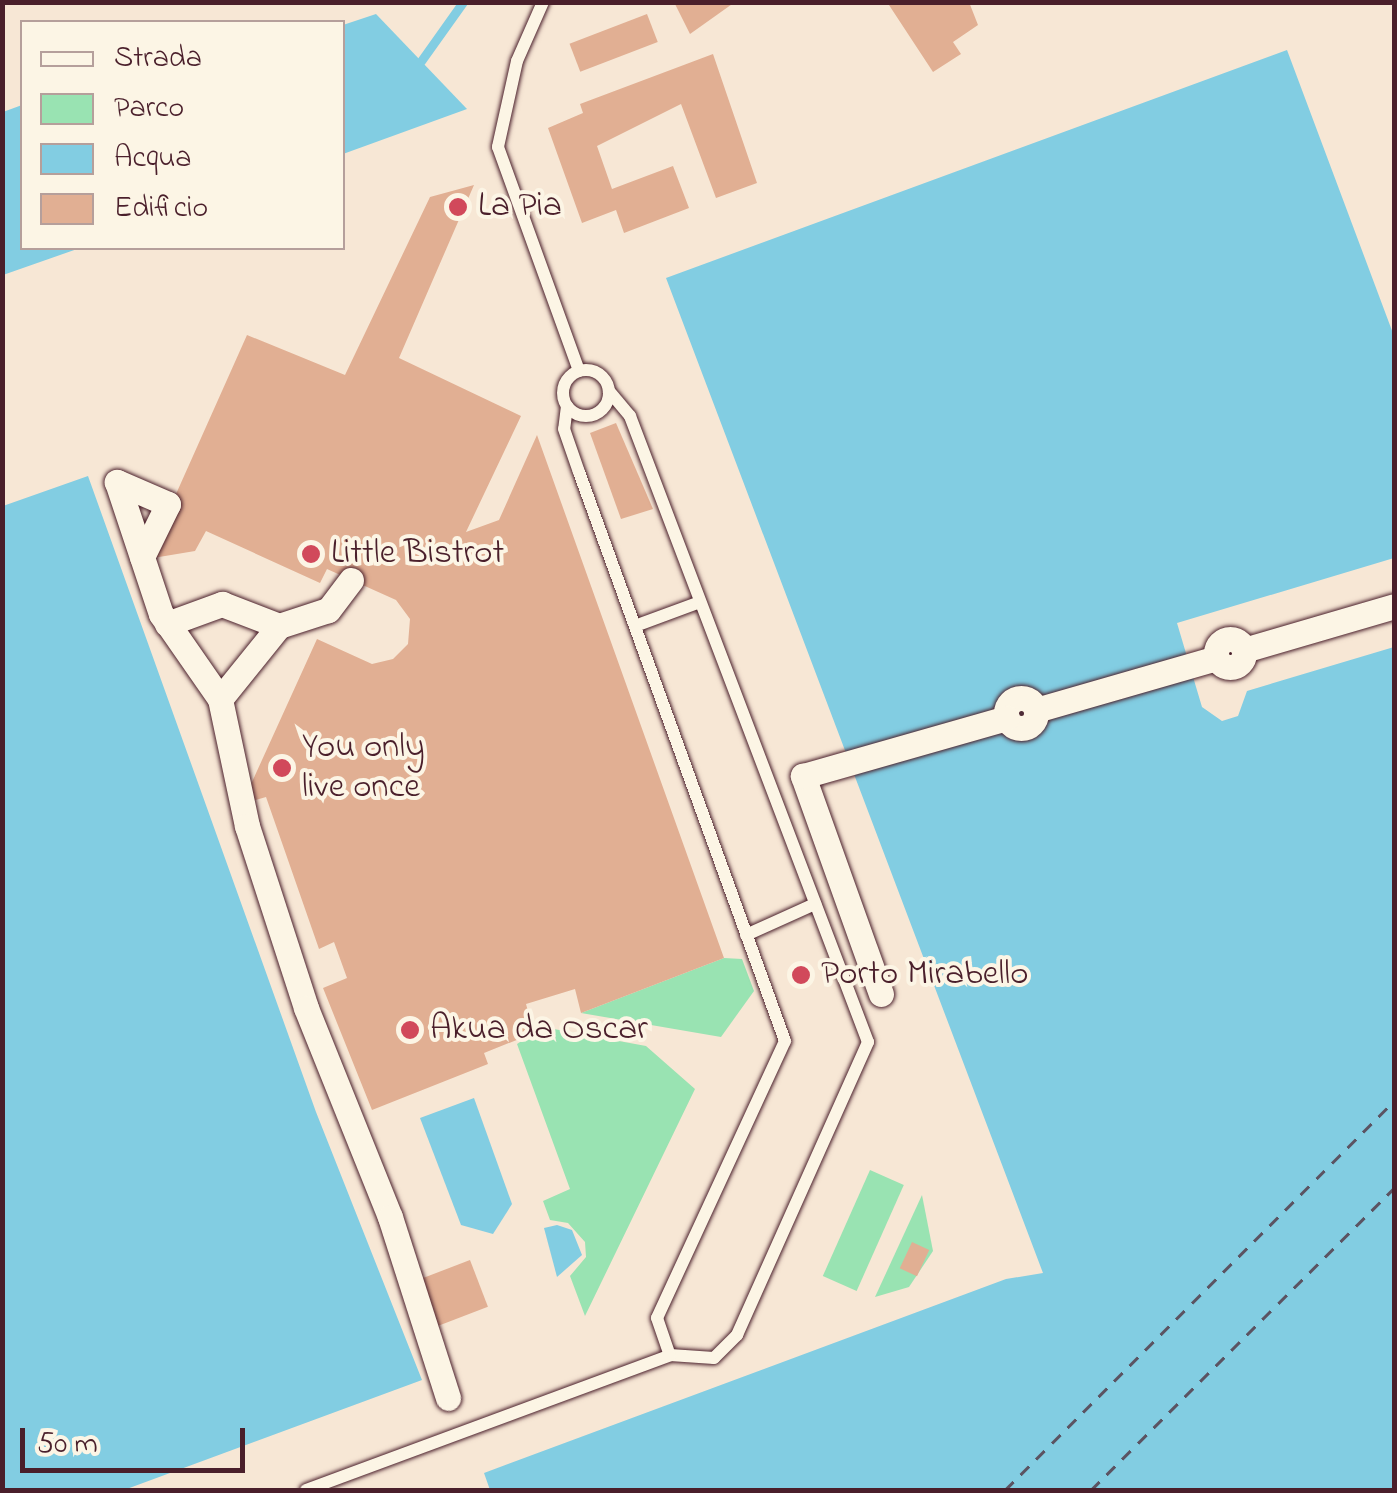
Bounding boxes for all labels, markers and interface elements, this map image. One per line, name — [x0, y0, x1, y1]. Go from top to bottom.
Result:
legend — [20, 20, 345, 250]
text: Strada — [114, 37, 202, 81]
text: Parco — [114, 87, 184, 131]
text: Acqua — [114, 137, 192, 181]
place label: La Pia — [478, 186, 562, 228]
text: Edificio — [114, 187, 208, 231]
marker: La Pia — [447, 196, 469, 218]
place label: Little Bistrot — [331, 533, 504, 575]
marker: Little Bistrot — [300, 543, 322, 565]
place label: You only live once — [302, 727, 425, 809]
marker: You only live once — [271, 757, 293, 779]
place label: Porto Mirabello — [821, 954, 1028, 996]
marker: Porto Mirabello — [790, 964, 812, 986]
place label: Akua da Oscar — [430, 1009, 648, 1051]
marker: Akua da Oscar — [399, 1019, 421, 1041]
scale bar — [25, 1408, 250, 1470]
text: 50 m — [37, 1423, 98, 1467]

